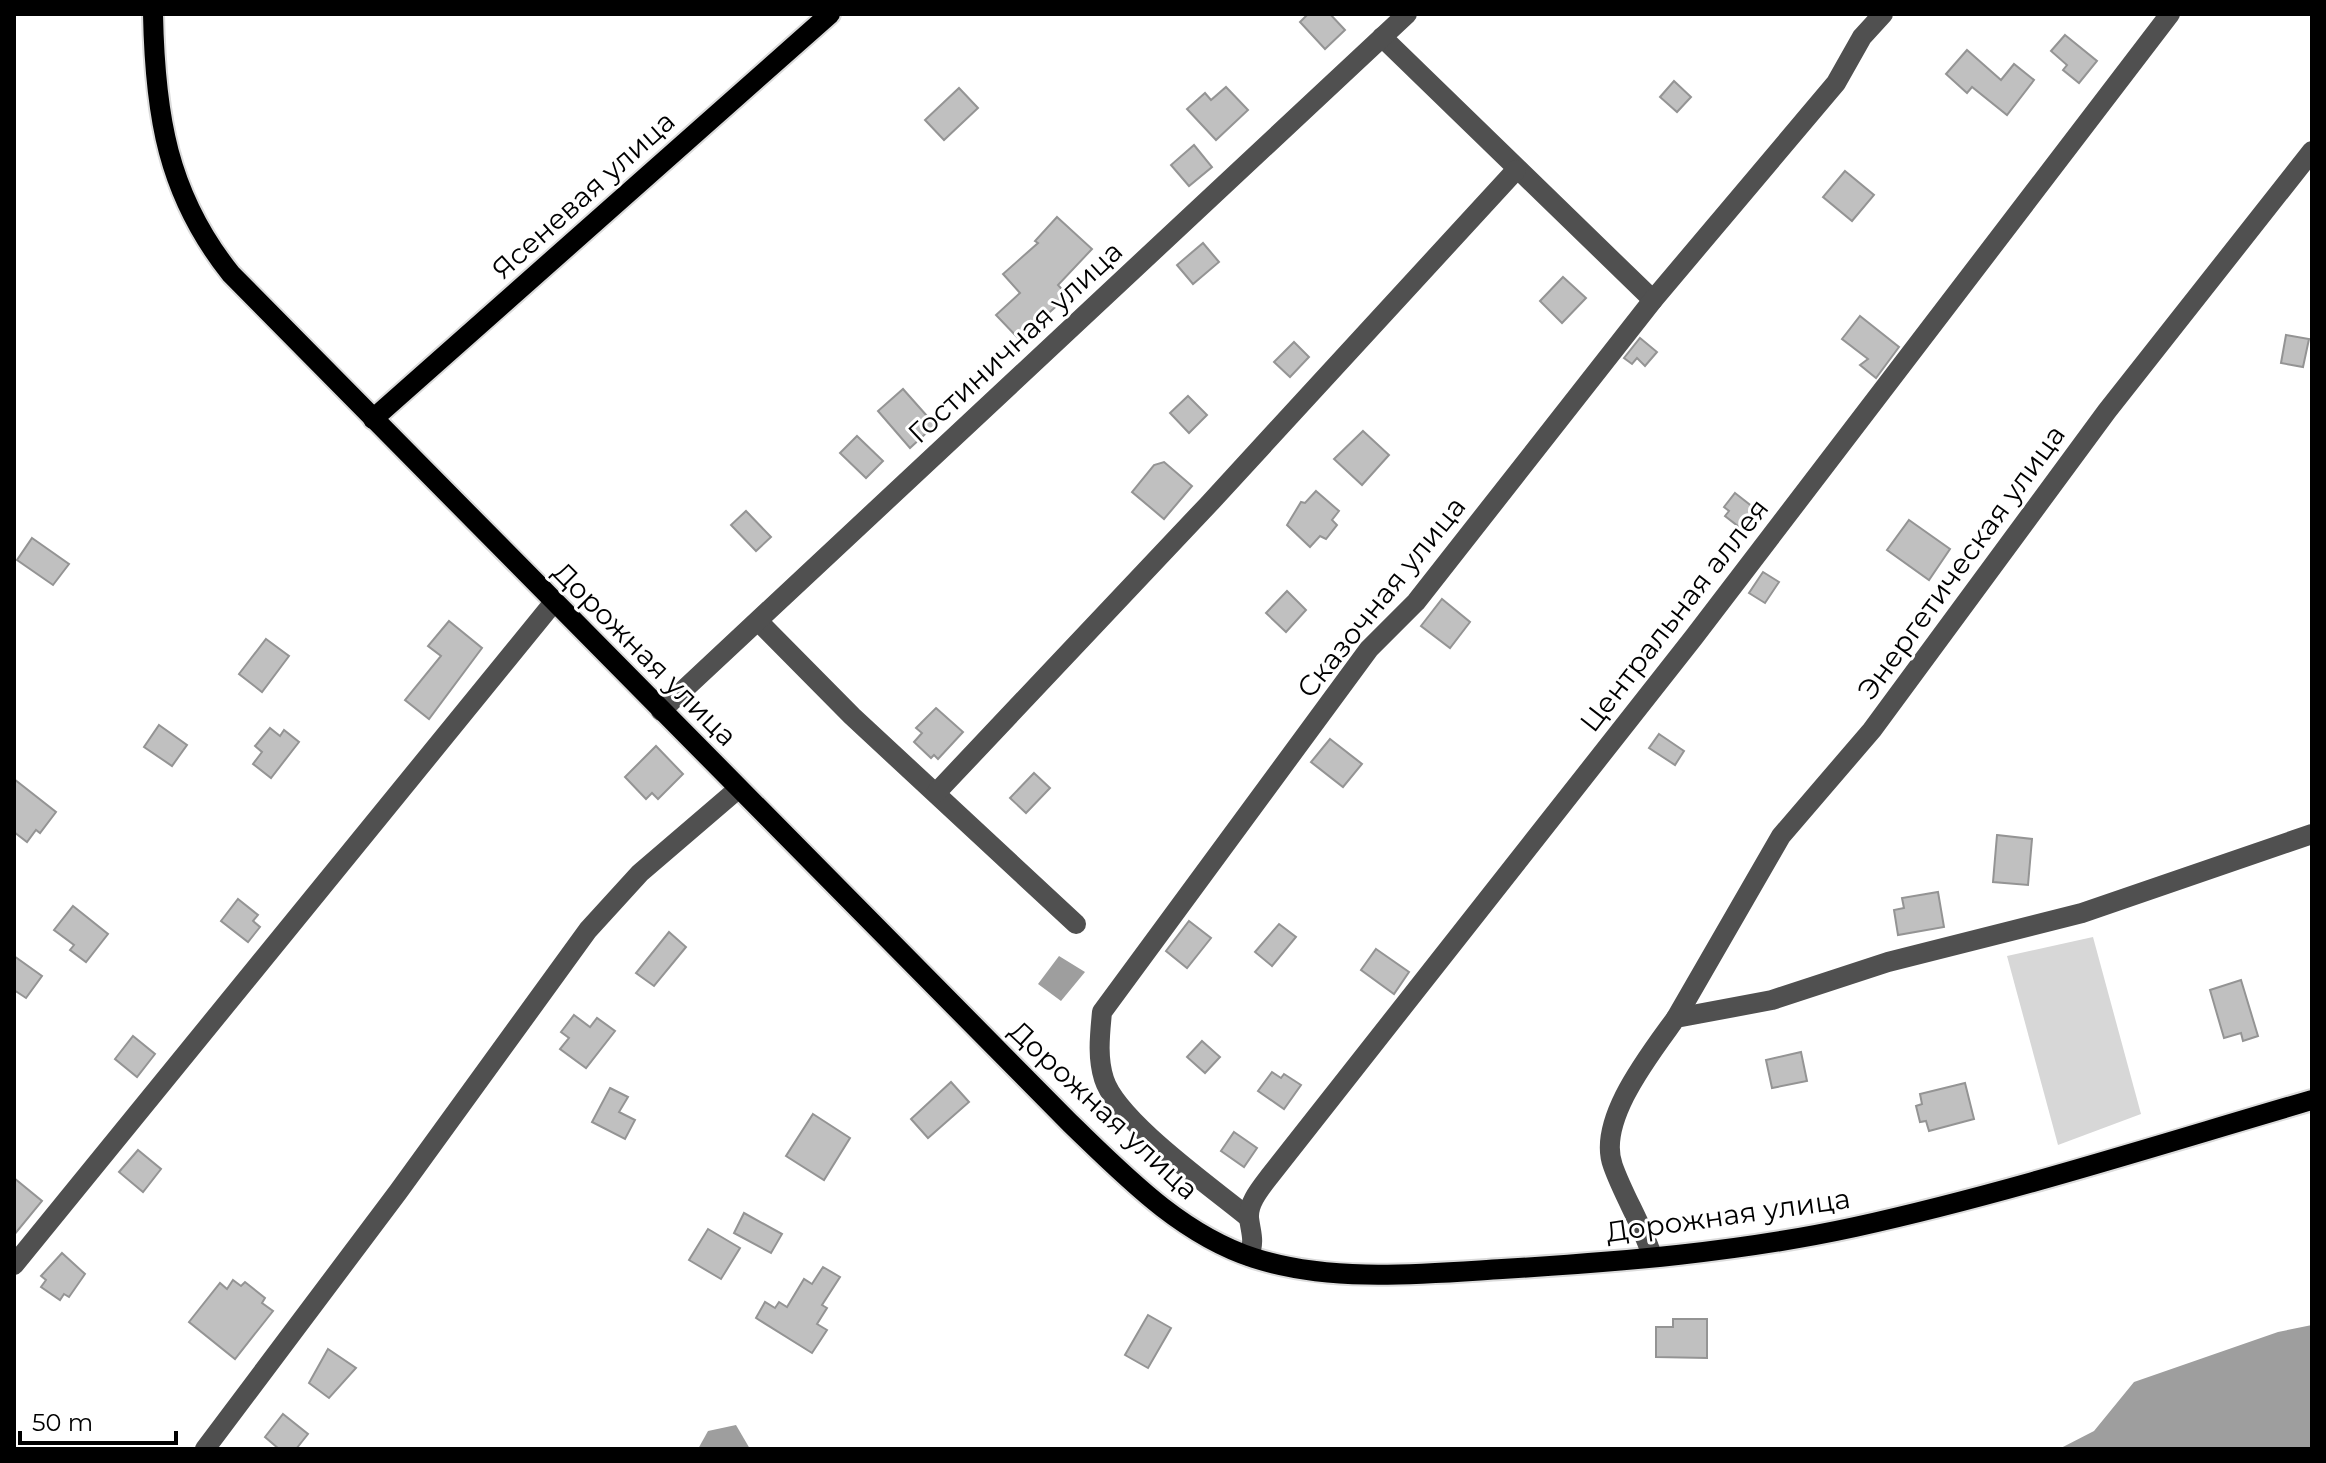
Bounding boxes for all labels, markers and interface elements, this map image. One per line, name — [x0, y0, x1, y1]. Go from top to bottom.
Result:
street label: Ясеневая улица — [484, 104, 682, 286]
street label: Гостиничная улица — [901, 234, 1129, 450]
street label: Энергетическая улица — [1850, 418, 2072, 706]
street label: Сказочная улица — [1289, 490, 1473, 704]
street label: Центральная аллея — [1573, 492, 1775, 738]
street label: Дорожная улица — [546, 555, 744, 753]
street label: Дорожная улица — [1002, 1014, 1206, 1206]
street label: Дорожная улица — [1604, 1181, 1852, 1249]
scale bar — [20, 1395, 176, 1445]
text: 50 m — [32, 1408, 93, 1437]

